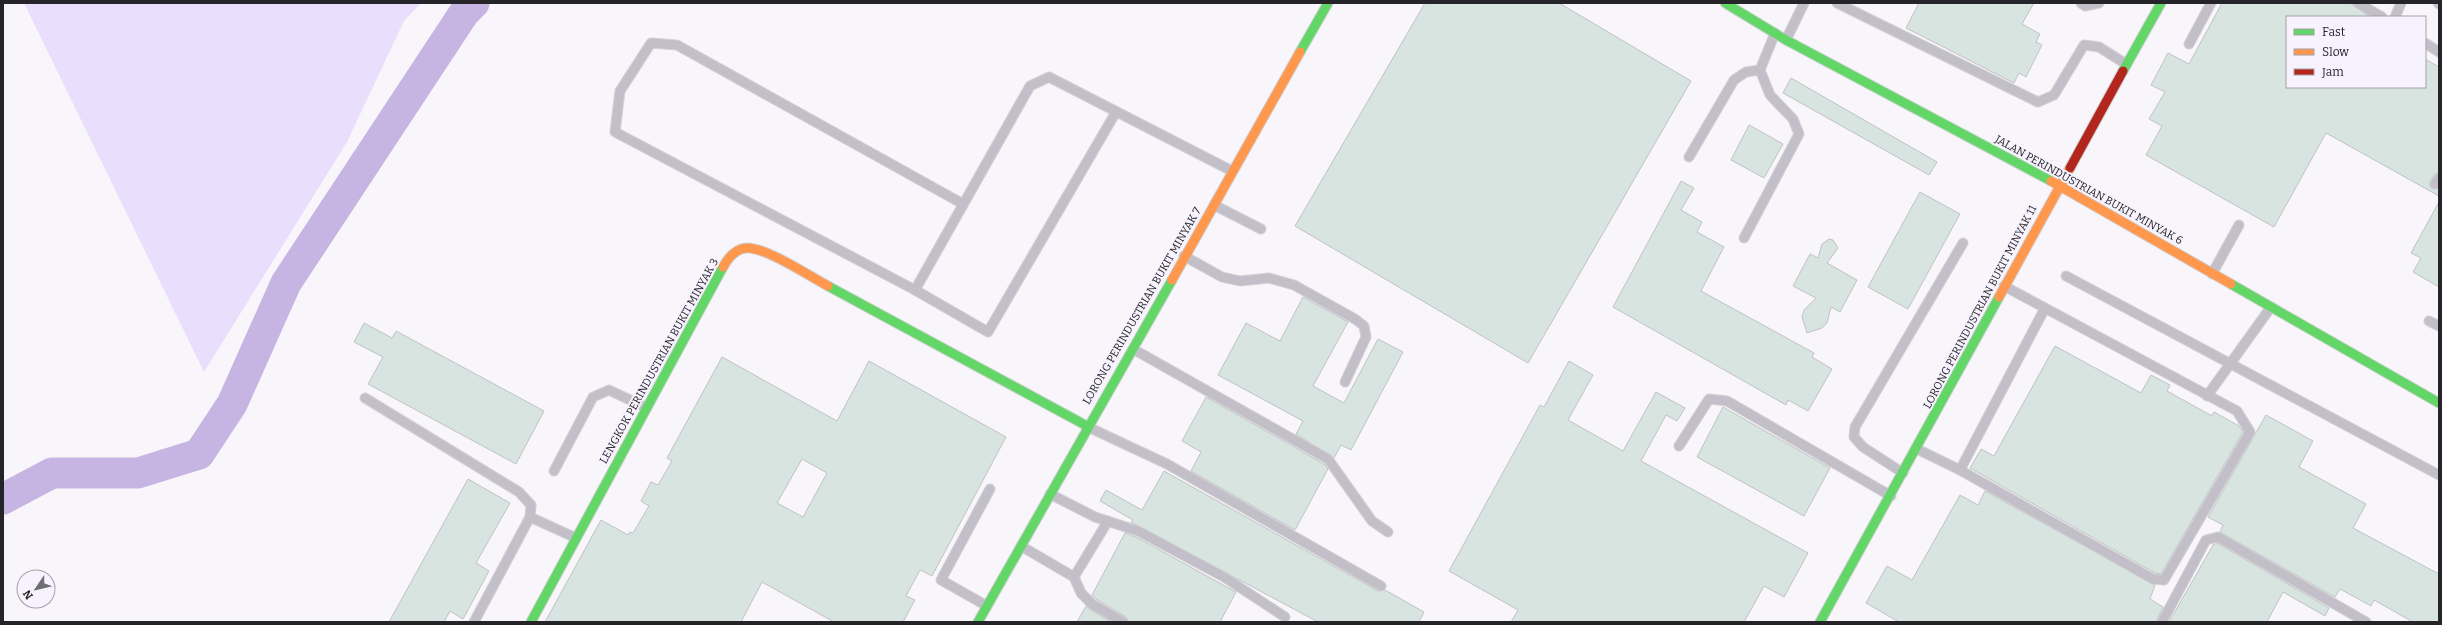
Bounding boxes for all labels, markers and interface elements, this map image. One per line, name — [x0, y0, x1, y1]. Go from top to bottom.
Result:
legend — [2286, 16, 2426, 88]
text: Fast — [2322, 25, 2346, 39]
text: Slow — [2322, 45, 2349, 59]
text: Jam — [2321, 65, 2344, 79]
street label: JALAN PERINDUSTRIAN BUKIT MINYAK 6 — [1992, 132, 2185, 247]
street label: LORONG PERINDUSTRIAN BUKIT MINYAK 11 — [1921, 203, 2040, 411]
street label: LORONG PERINDUSTRIAN BUKIT MINYAK 7 — [1080, 205, 1204, 407]
street label: LENGKOK PERINDUSTRIAN BUKIT MINYAK 3 — [597, 256, 721, 466]
north arrow — [16, 569, 56, 609]
text: N — [20, 587, 36, 602]

